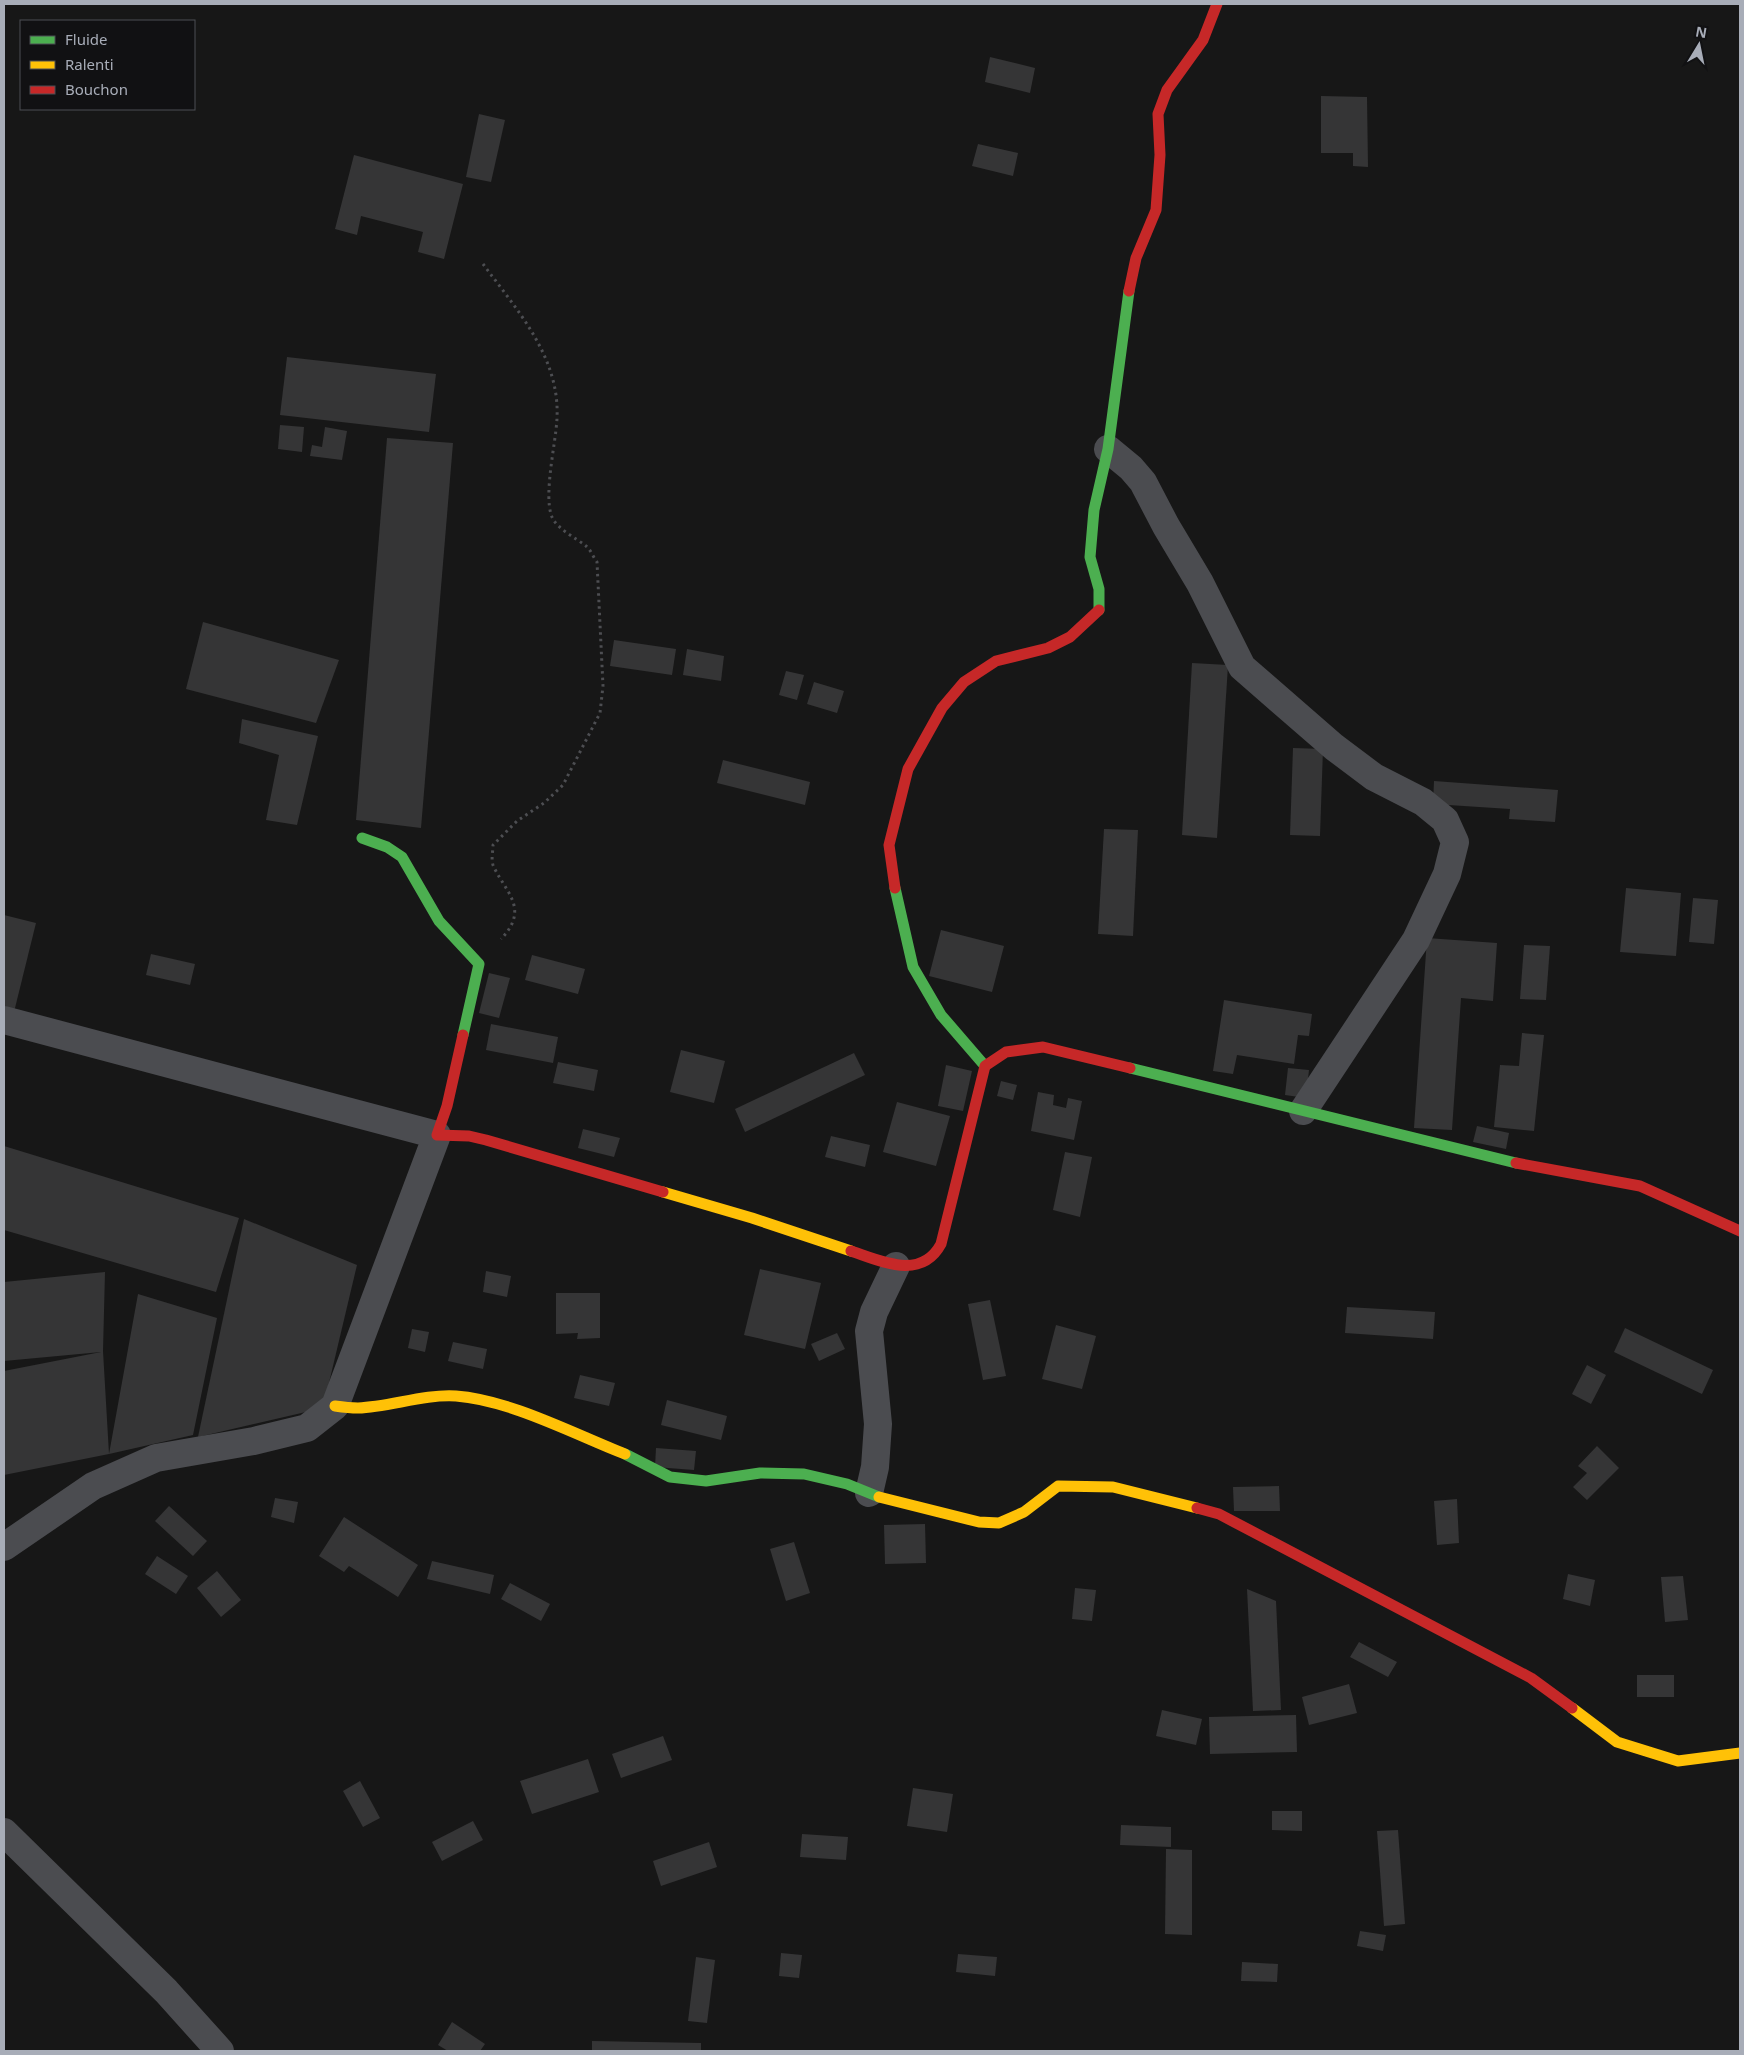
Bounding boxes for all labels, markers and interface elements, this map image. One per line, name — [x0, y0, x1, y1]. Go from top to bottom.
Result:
legend — [20, 20, 195, 110]
north arrow — [1674, 20, 1724, 70]
text: N — [1694, 21, 1709, 42]
text: Fluide — [65, 29, 107, 49]
text: Ralenti — [65, 54, 114, 74]
text: Bouchon — [65, 79, 128, 99]

